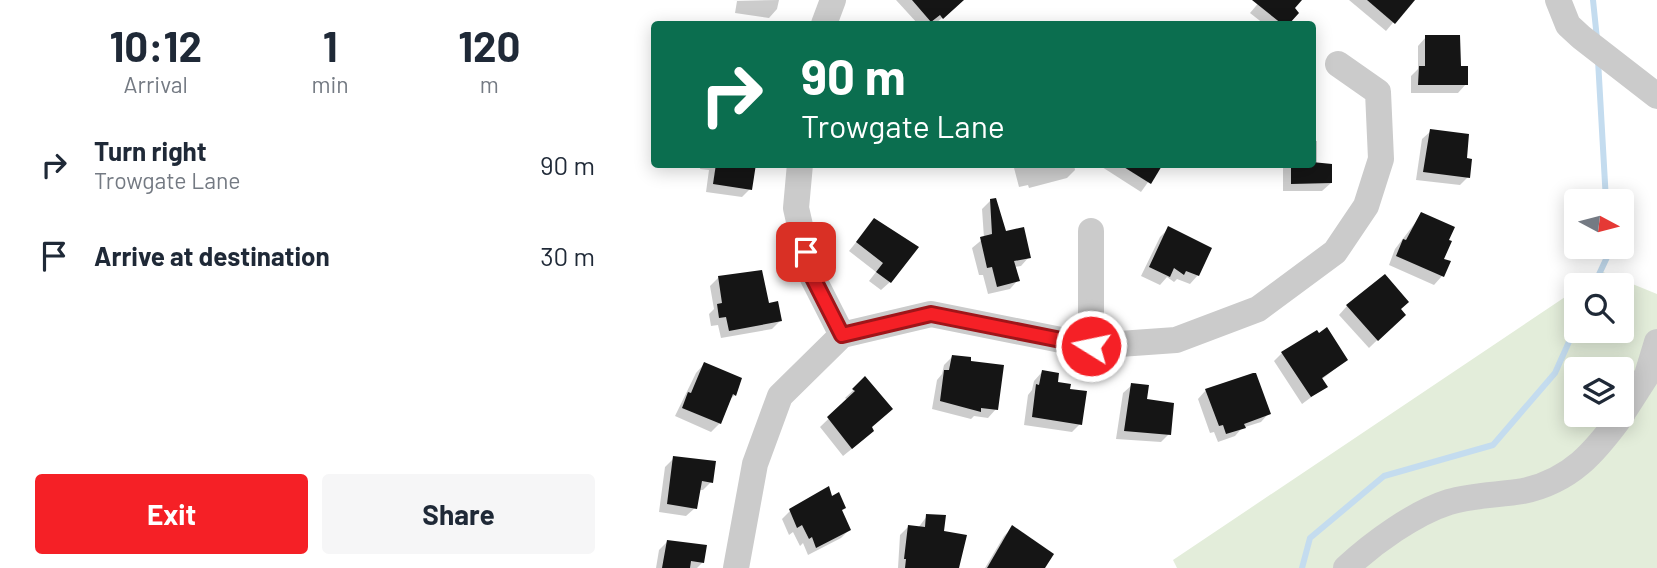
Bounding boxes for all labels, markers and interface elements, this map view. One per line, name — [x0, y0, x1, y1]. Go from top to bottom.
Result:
text: 10:12 — [109, 20, 202, 70]
text: 1 — [323, 20, 338, 70]
text: 120 — [458, 20, 521, 70]
text: 90 m — [801, 46, 906, 105]
icon: right — [686, 49, 777, 140]
text: Arrival — [124, 70, 188, 98]
text: min — [311, 70, 349, 98]
text: m — [480, 70, 499, 98]
text: Trowgate Lane — [801, 106, 1005, 144]
text: Turn right — [94, 135, 207, 166]
icon: right — [35, 146, 73, 184]
text: 90 m — [540, 149, 595, 180]
text: Trowgate Lane — [94, 166, 240, 194]
north arrow — [1564, 189, 1634, 259]
map controls — [1564, 189, 1634, 427]
pin — [776, 222, 836, 282]
icon: arrive — [787, 233, 825, 271]
icon: arrive — [35, 237, 73, 275]
text: Arrive at destination — [94, 240, 330, 271]
text: 30 m — [540, 240, 595, 271]
button: search — [1564, 273, 1634, 343]
position arrow — [1054, 309, 1128, 383]
button: layers — [1564, 357, 1634, 427]
button: Exit — [35, 474, 308, 554]
button: Share — [322, 474, 595, 554]

